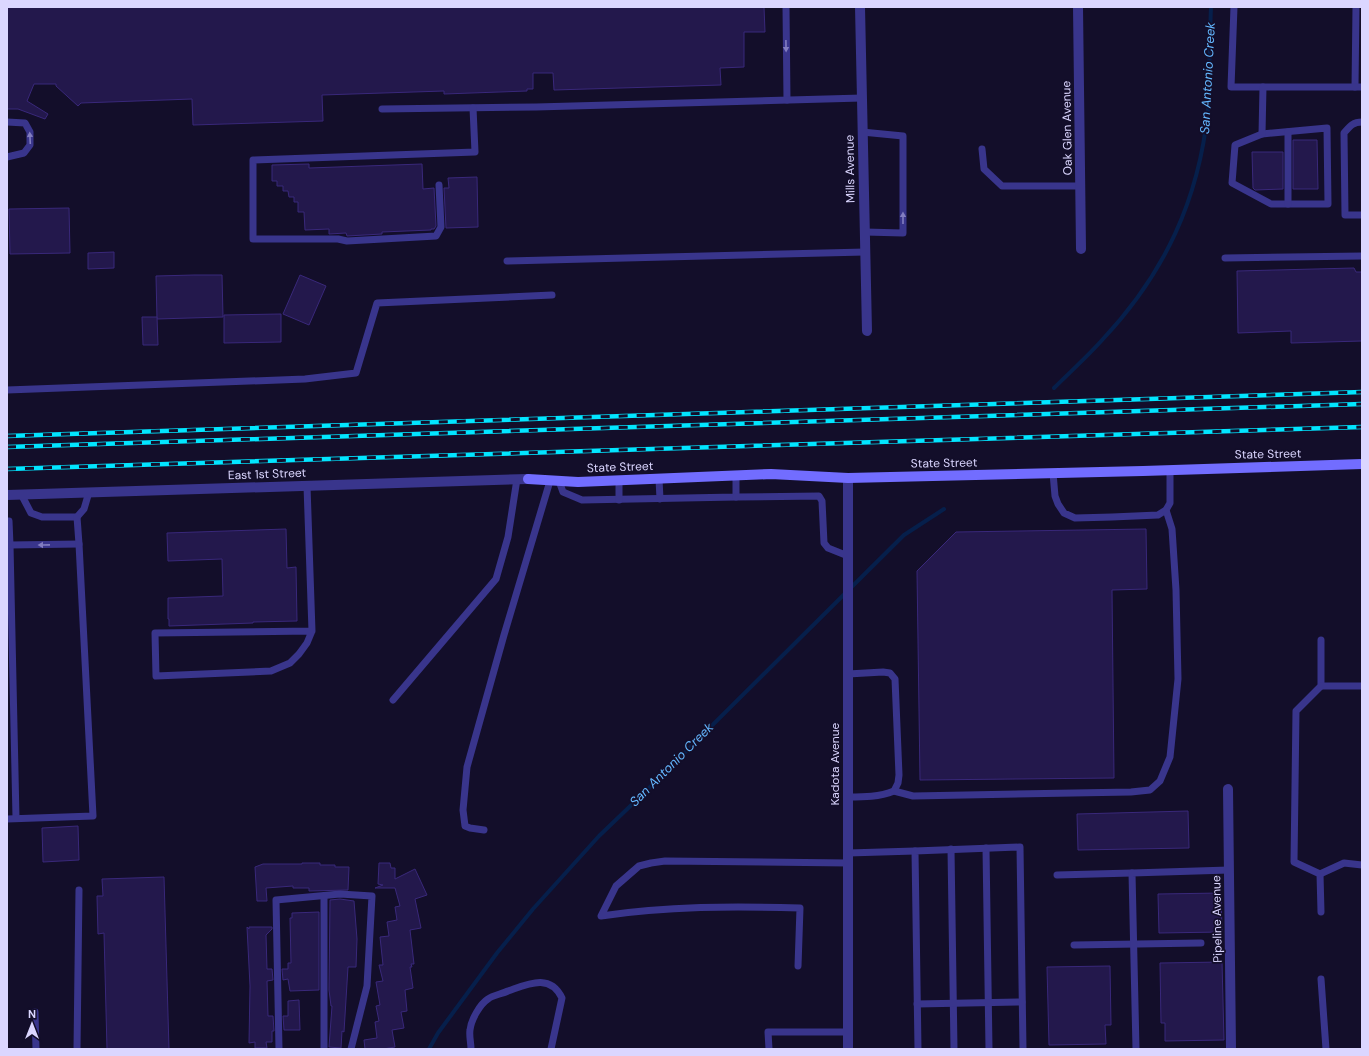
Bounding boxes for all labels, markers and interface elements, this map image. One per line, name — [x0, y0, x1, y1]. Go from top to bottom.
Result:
water label: San Antonio Creek — [1196, 21, 1219, 134]
one-way arrow — [783, 40, 789, 53]
street label: Oak Glen Avenue — [1058, 80, 1076, 175]
one-way arrow — [27, 131, 33, 144]
street label: Mills Avenue — [841, 135, 859, 203]
one-way arrow — [900, 211, 906, 224]
street label: State Street — [1235, 445, 1302, 463]
street label: State Street — [911, 454, 978, 472]
street label: State Street — [586, 458, 654, 476]
street label: East 1st Street — [228, 465, 307, 483]
one-way arrow — [37, 542, 50, 548]
water label: San Antonio Creek — [626, 718, 717, 810]
street label: Kadota Avenue — [827, 722, 843, 805]
street label: Pipeline Avenue — [1208, 875, 1226, 963]
north arrow — [12, 1004, 52, 1044]
text: N — [28, 1007, 36, 1021]

